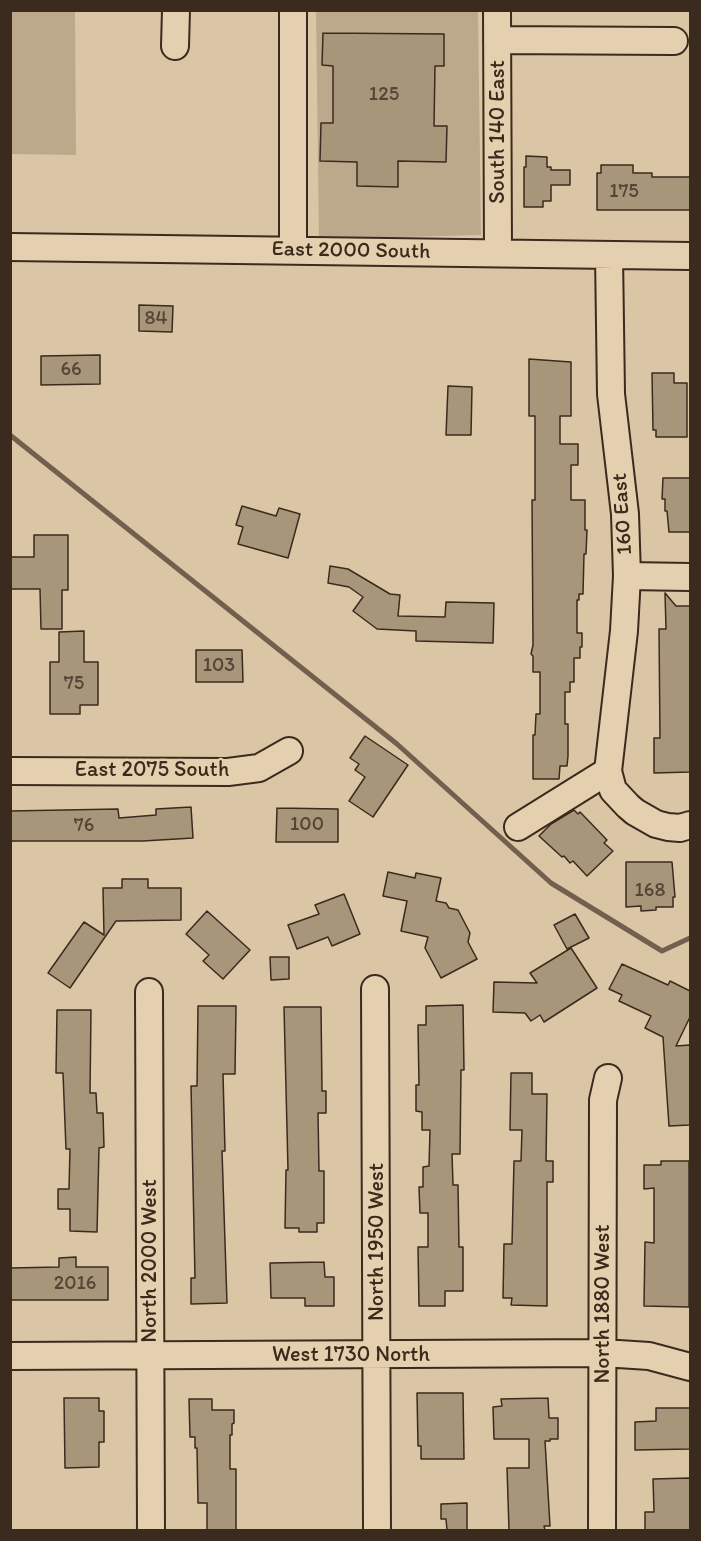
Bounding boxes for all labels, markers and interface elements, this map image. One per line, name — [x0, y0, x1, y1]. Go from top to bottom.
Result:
street label: South 140 East — [485, 60, 511, 204]
house number: 125 — [369, 83, 399, 107]
house number: 175 — [609, 180, 639, 204]
street label: East 2000 South — [271, 236, 431, 266]
house number: 84 — [145, 307, 167, 331]
house number: 66 — [60, 358, 82, 382]
street label: 160 East — [607, 472, 639, 556]
house number: 103 — [203, 654, 235, 678]
house number: 75 — [64, 672, 84, 696]
street label: East 2075 South — [75, 757, 229, 783]
house number: 100 — [290, 813, 324, 837]
house number: 76 — [74, 814, 94, 838]
house number: 168 — [635, 879, 665, 903]
street label: North 1950 West — [364, 1163, 390, 1321]
street label: North 2000 West — [137, 1179, 163, 1343]
street label: North 1880 West — [590, 1224, 616, 1384]
house number: 2016 — [54, 1272, 96, 1296]
street label: West 1730 North — [272, 1342, 430, 1368]

